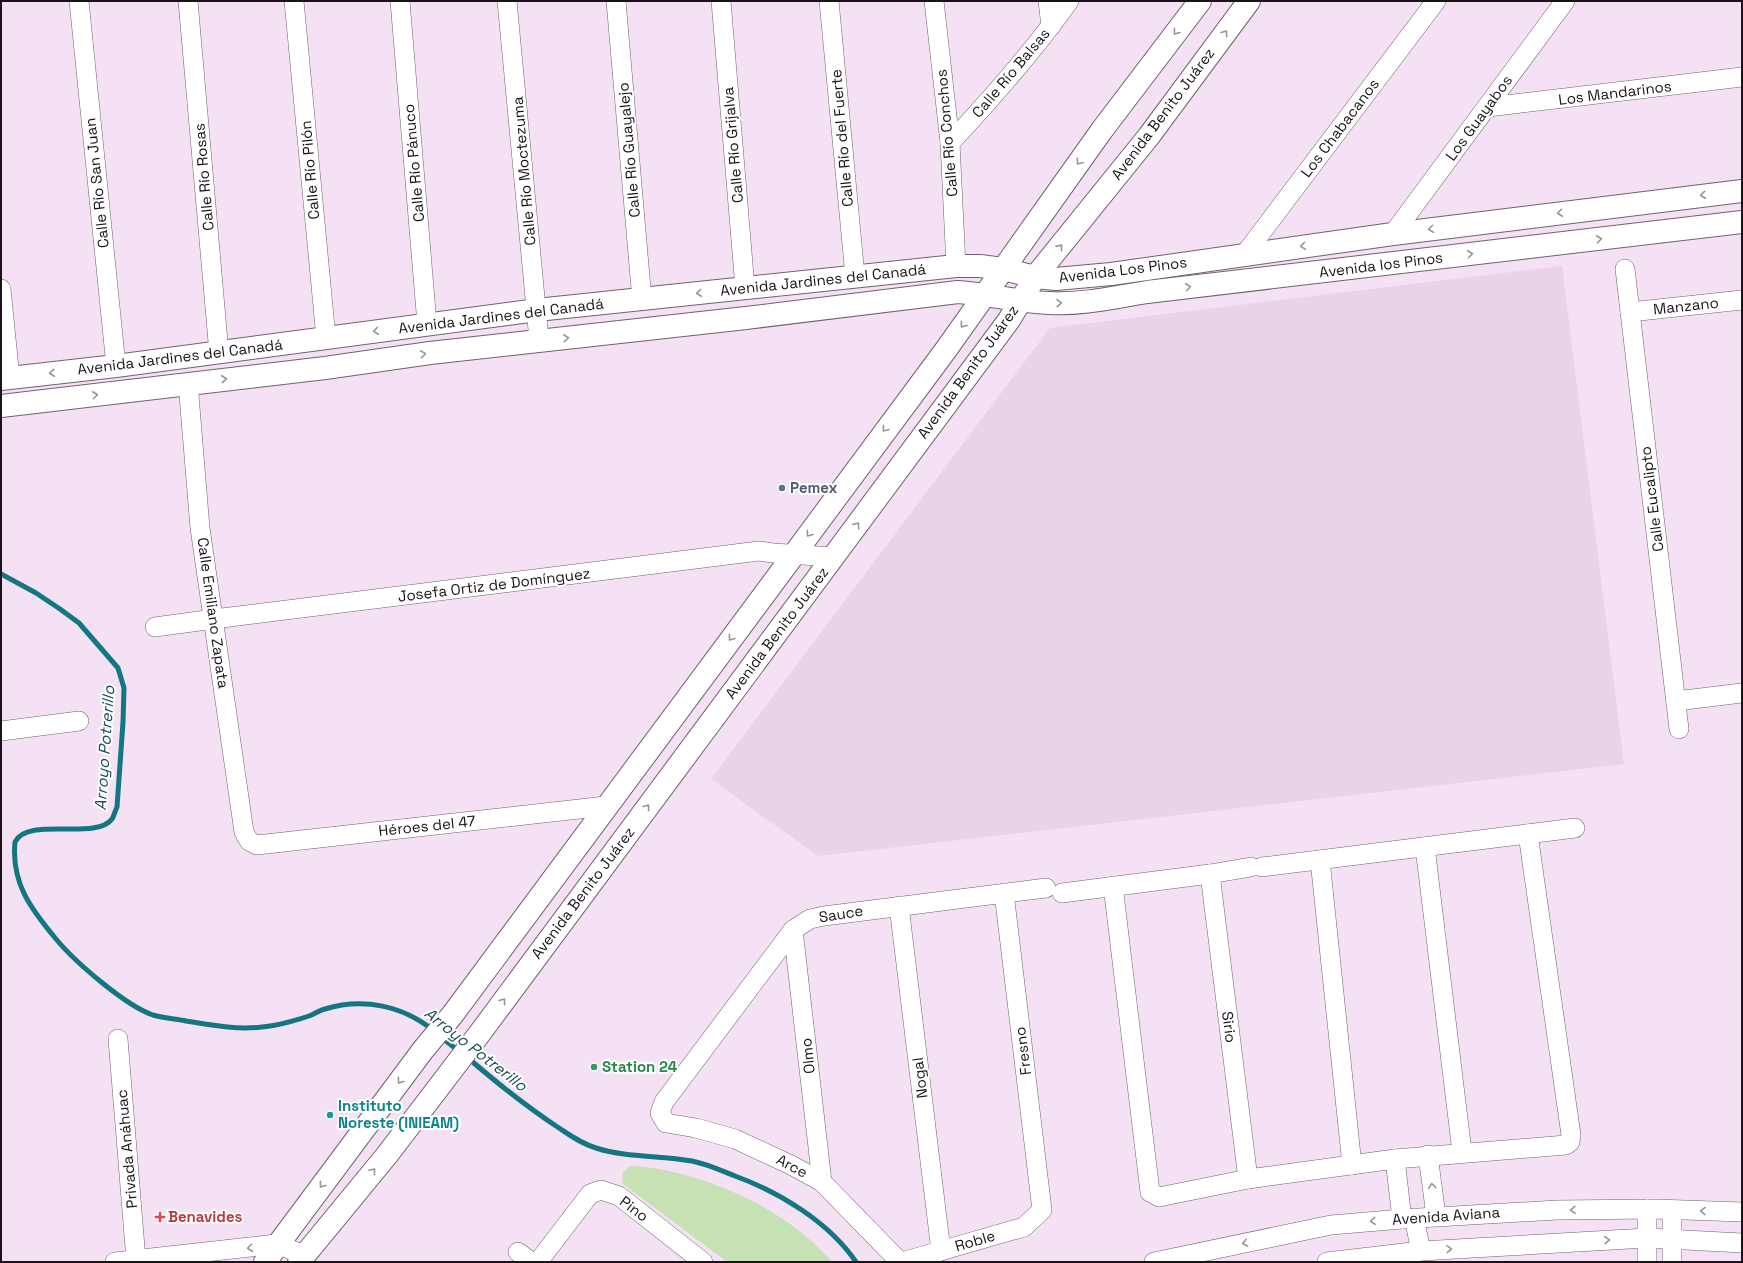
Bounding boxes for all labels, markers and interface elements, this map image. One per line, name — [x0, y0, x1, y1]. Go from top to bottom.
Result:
street label: Calle Río Balsas — [968, 24, 1054, 121]
one-way arrow — [1174, 28, 1181, 35]
one-way arrow — [1220, 30, 1228, 37]
street label: Avenida Benito Juárez — [1107, 44, 1218, 183]
street label: Calle Río del Fuerte — [826, 68, 857, 208]
street label: Calle Río Conchos — [931, 68, 962, 198]
street label: Los Guayabos — [1441, 71, 1516, 164]
street label: Los Chabacanos — [1296, 75, 1383, 181]
street label: Los Mandarinos — [1557, 76, 1673, 109]
street label: Calle Río Guayalejo — [613, 82, 644, 218]
street label: Calle Río Grijalva — [718, 86, 747, 204]
street label: Calle Río Moctezuma — [508, 95, 539, 246]
street label: Calle Río Pánuco — [399, 103, 428, 223]
street label: Calle Río San Juan — [80, 117, 113, 249]
street label: Calle Río Pilón — [296, 120, 323, 220]
street label: Calle Río Rosas — [189, 122, 218, 231]
one-way arrow — [1076, 158, 1084, 165]
one-way arrow — [1700, 190, 1706, 199]
one-way arrow — [1557, 208, 1563, 217]
one-way arrow — [1428, 224, 1434, 233]
one-way arrow — [1596, 235, 1602, 244]
one-way arrow — [1299, 241, 1306, 250]
one-way arrow — [1055, 244, 1062, 251]
street label: Avenida los Pinos — [1318, 247, 1444, 282]
one-way arrow — [1467, 250, 1473, 259]
street label: Avenida Los Pinos — [1058, 252, 1188, 287]
street label: Avenida Jardines del Canadá — [719, 259, 927, 300]
one-way arrow — [1184, 283, 1191, 292]
one-way arrow — [696, 289, 702, 298]
street label: Avenida Jardines del Canadá — [397, 293, 605, 338]
street label: Manzano — [1652, 293, 1720, 318]
one-way arrow — [1056, 299, 1062, 307]
street label: Avenida Benito Juárez — [913, 301, 1022, 442]
one-way arrow — [961, 321, 968, 328]
one-way arrow — [372, 326, 379, 335]
one-way arrow — [563, 333, 569, 342]
street label: Avenida Jardines del Canadá — [76, 334, 284, 379]
one-way arrow — [420, 350, 426, 359]
one-way arrow — [49, 368, 55, 377]
one-way arrow — [221, 375, 227, 384]
one-way arrow — [92, 391, 98, 400]
one-way arrow — [883, 425, 890, 432]
street label: Calle Eucalipto — [1636, 445, 1667, 553]
place label: Pemex — [790, 478, 838, 497]
marker: Pemex — [777, 483, 787, 493]
one-way arrow — [852, 523, 859, 530]
one-way arrow — [806, 530, 813, 537]
street label: Calle Emiliano Zapata — [193, 536, 234, 690]
street label: Josefa Ortiz de Domínguez — [397, 563, 591, 606]
street label: Avenida Benito Juárez — [721, 563, 832, 702]
one-way arrow — [729, 634, 736, 641]
water label: Arroyo Potrerillo — [90, 684, 119, 811]
one-way arrow — [642, 805, 649, 812]
street label: Héroes del 47 — [377, 811, 476, 840]
street label: Avenida Benito Juárez — [527, 823, 638, 962]
street label: Sauce — [817, 901, 865, 926]
one-way arrow — [498, 999, 505, 1006]
water label: Arroyo Potrerillo — [420, 1003, 532, 1097]
street label: Sirio — [1218, 1010, 1241, 1044]
street label: Fresno — [1010, 1026, 1035, 1076]
street label: Olmo — [796, 1037, 819, 1075]
street label: Nogal — [908, 1056, 931, 1100]
place label: Station 24 — [602, 1057, 678, 1076]
marker: Station 24 — [589, 1062, 599, 1072]
one-way arrow — [397, 1077, 404, 1084]
street label: Privada Anáhuac — [112, 1089, 141, 1209]
place label: Instituto Noreste (INIEAM) — [338, 1096, 459, 1132]
marker: Instituto Noreste (INIEAM) — [325, 1110, 335, 1120]
street label: Arce — [773, 1149, 811, 1182]
one-way arrow — [369, 1169, 376, 1176]
one-way arrow — [319, 1181, 326, 1188]
one-way arrow — [1428, 1183, 1437, 1189]
street label: Pino — [616, 1192, 652, 1226]
street label: Avenida Aviana — [1391, 1202, 1501, 1229]
one-way arrow — [1570, 1206, 1576, 1214]
place label: Benavides — [168, 1207, 243, 1226]
one-way arrow — [1700, 1207, 1706, 1215]
marker: Benavides — [155, 1212, 165, 1222]
one-way arrow — [1370, 1217, 1376, 1226]
street label: Roble — [953, 1226, 997, 1255]
one-way arrow — [1604, 1236, 1610, 1245]
one-way arrow — [1242, 1238, 1249, 1247]
one-way arrow — [247, 1243, 253, 1252]
one-way arrow — [1446, 1245, 1452, 1254]

